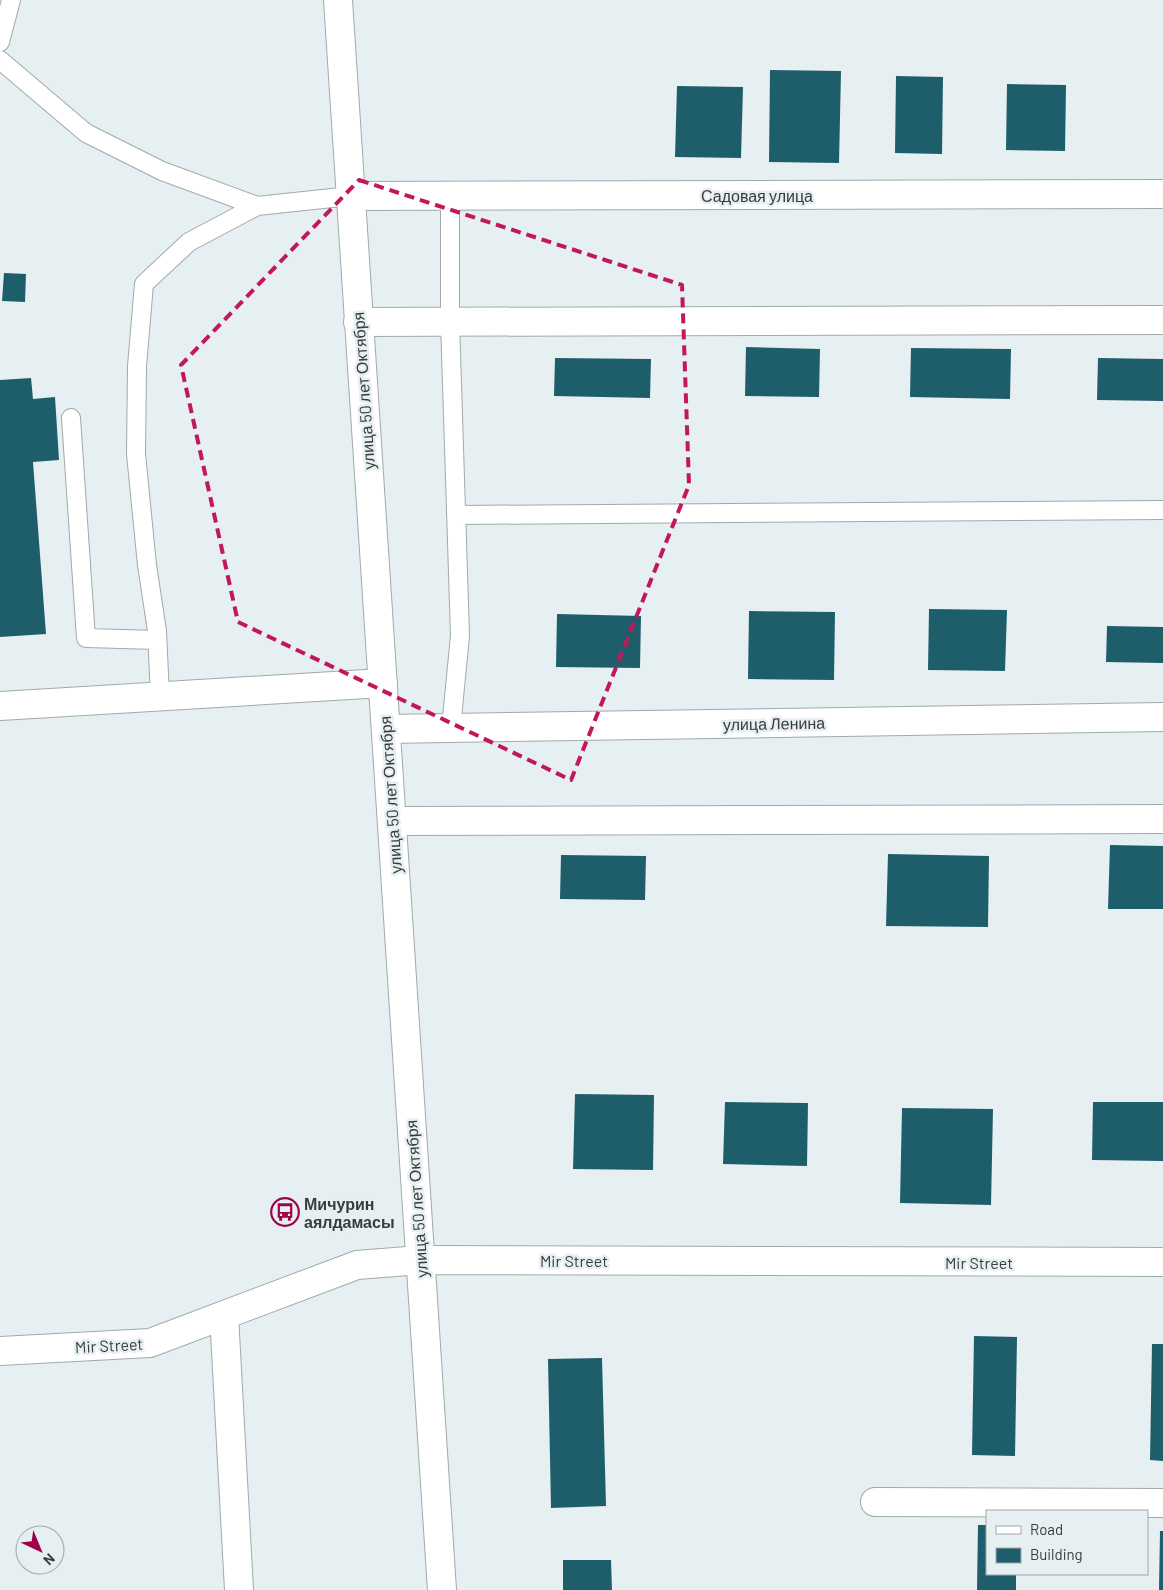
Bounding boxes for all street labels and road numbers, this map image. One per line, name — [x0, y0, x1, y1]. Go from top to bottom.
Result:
street label: Садовая улица — [701, 186, 813, 205]
street label: улица 50 лет Октября — [348, 312, 378, 470]
street label: улица Ленина — [723, 713, 825, 733]
street label: улица 50 лет Октября — [375, 716, 405, 874]
street label: улица 50 лет Октября — [401, 1120, 431, 1278]
street label: Mir Street — [540, 1251, 608, 1270]
street label: Mir Street — [945, 1253, 1013, 1272]
street label: Mir Street — [74, 1334, 144, 1356]

